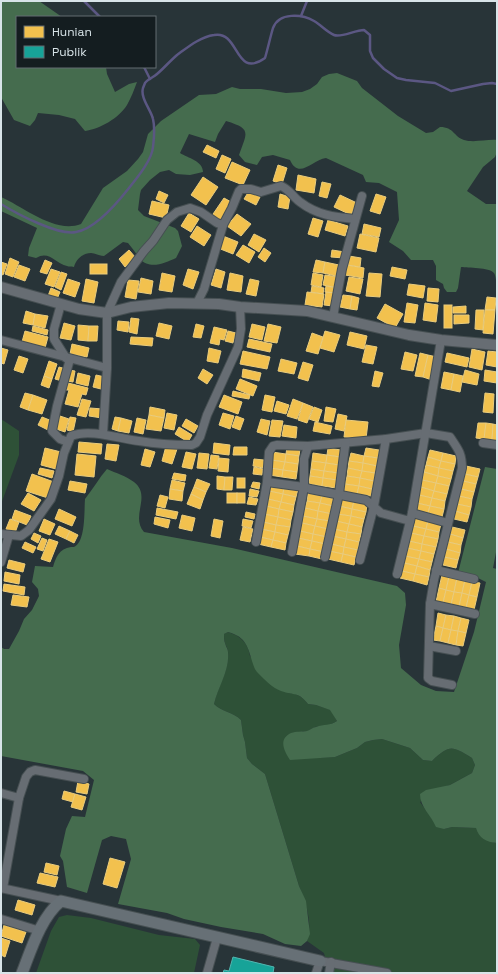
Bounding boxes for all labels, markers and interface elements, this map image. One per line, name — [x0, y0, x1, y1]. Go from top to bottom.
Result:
legend — [16, 16, 156, 68]
text: Hunian — [52, 24, 92, 40]
text: Publik — [52, 44, 87, 60]

